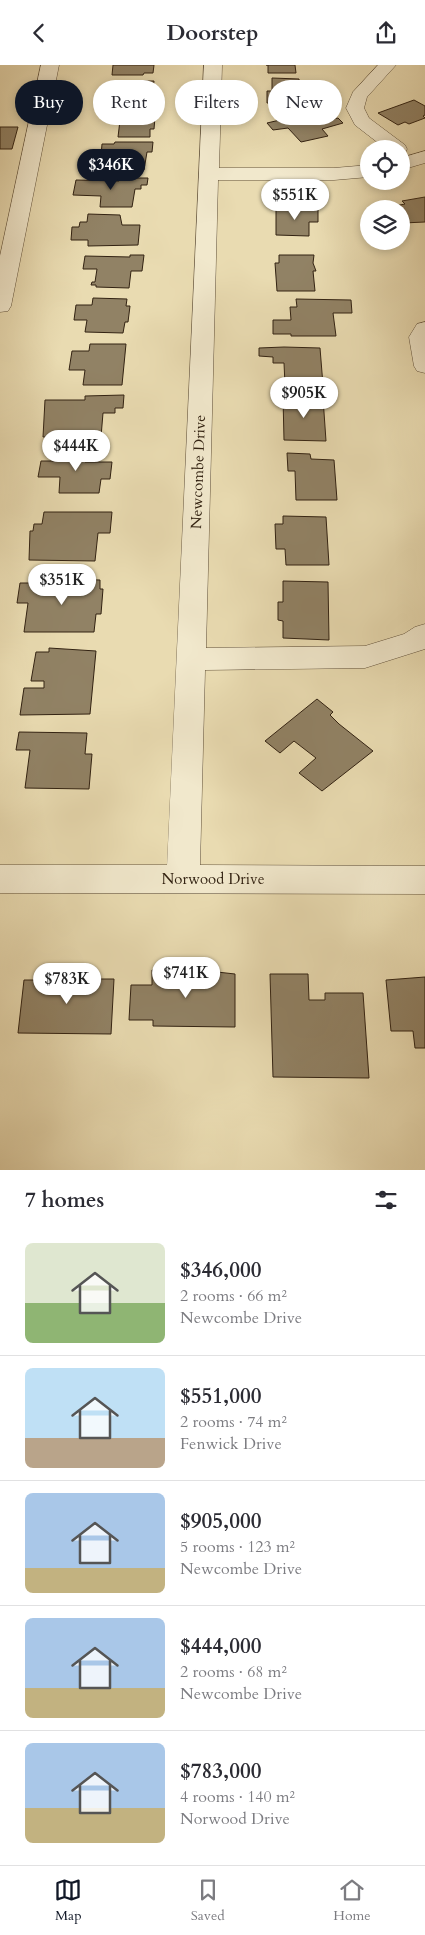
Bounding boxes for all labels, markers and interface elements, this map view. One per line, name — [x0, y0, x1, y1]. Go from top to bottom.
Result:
text: Doorstep — [166, 18, 259, 48]
icon: back — [25, 19, 53, 47]
icon: share — [372, 19, 400, 47]
chip: Buy — [15, 80, 83, 125]
chip: Rent — [93, 80, 165, 125]
chip: Filters — [175, 80, 258, 125]
chip: New — [268, 80, 342, 125]
map controls — [360, 140, 410, 250]
button: locate — [360, 140, 410, 190]
pin: $346K — [76, 149, 146, 191]
text: $346K — [88, 154, 134, 176]
pin: $551K — [260, 179, 330, 221]
text: $551K — [272, 184, 318, 206]
button: layers — [360, 200, 410, 250]
pin: $905K — [269, 377, 339, 419]
text: $905K — [281, 382, 327, 404]
street label: Newcombe Drive — [186, 414, 210, 530]
pin: $444K — [41, 429, 111, 472]
text: $444K — [53, 435, 99, 457]
pin: $351K — [27, 563, 97, 606]
text: $351K — [39, 569, 85, 591]
street label: Norwood Drive — [162, 869, 265, 889]
pin: $741K — [151, 957, 221, 999]
text: $741K — [163, 962, 209, 984]
pin: $783K — [32, 963, 102, 1005]
text: $783K — [44, 968, 90, 990]
text: 7 homes — [25, 1186, 104, 1215]
icon: filters — [372, 1186, 400, 1214]
text: $346,000 — [180, 1256, 261, 1285]
icon: home — [65, 1263, 125, 1323]
text: 2 rooms · 66 m² — [180, 1285, 287, 1307]
text: Newcombe Drive — [180, 1307, 302, 1329]
text: $551,000 — [180, 1382, 261, 1411]
icon: home — [65, 1388, 125, 1448]
text: 2 rooms · 74 m² — [180, 1411, 287, 1433]
text: Fenwick Drive — [180, 1433, 282, 1455]
text: $905,000 — [180, 1507, 261, 1536]
icon: home — [65, 1513, 125, 1573]
text: 5 rooms · 123 m² — [180, 1536, 295, 1558]
text: Newcombe Drive — [180, 1558, 302, 1580]
text: $444,000 — [180, 1632, 261, 1661]
icon: home — [65, 1638, 125, 1698]
text: 2 rooms · 68 m² — [180, 1661, 287, 1683]
text: Newcombe Drive — [180, 1683, 302, 1705]
text: $783,000 — [180, 1757, 261, 1786]
icon: home — [65, 1763, 125, 1823]
text: 4 rooms · 140 m² — [180, 1786, 295, 1808]
text: Norwood Drive — [180, 1808, 290, 1830]
tab: Map — [54, 1876, 82, 1925]
tab: Saved — [191, 1876, 225, 1925]
tab: Home — [333, 1876, 371, 1925]

